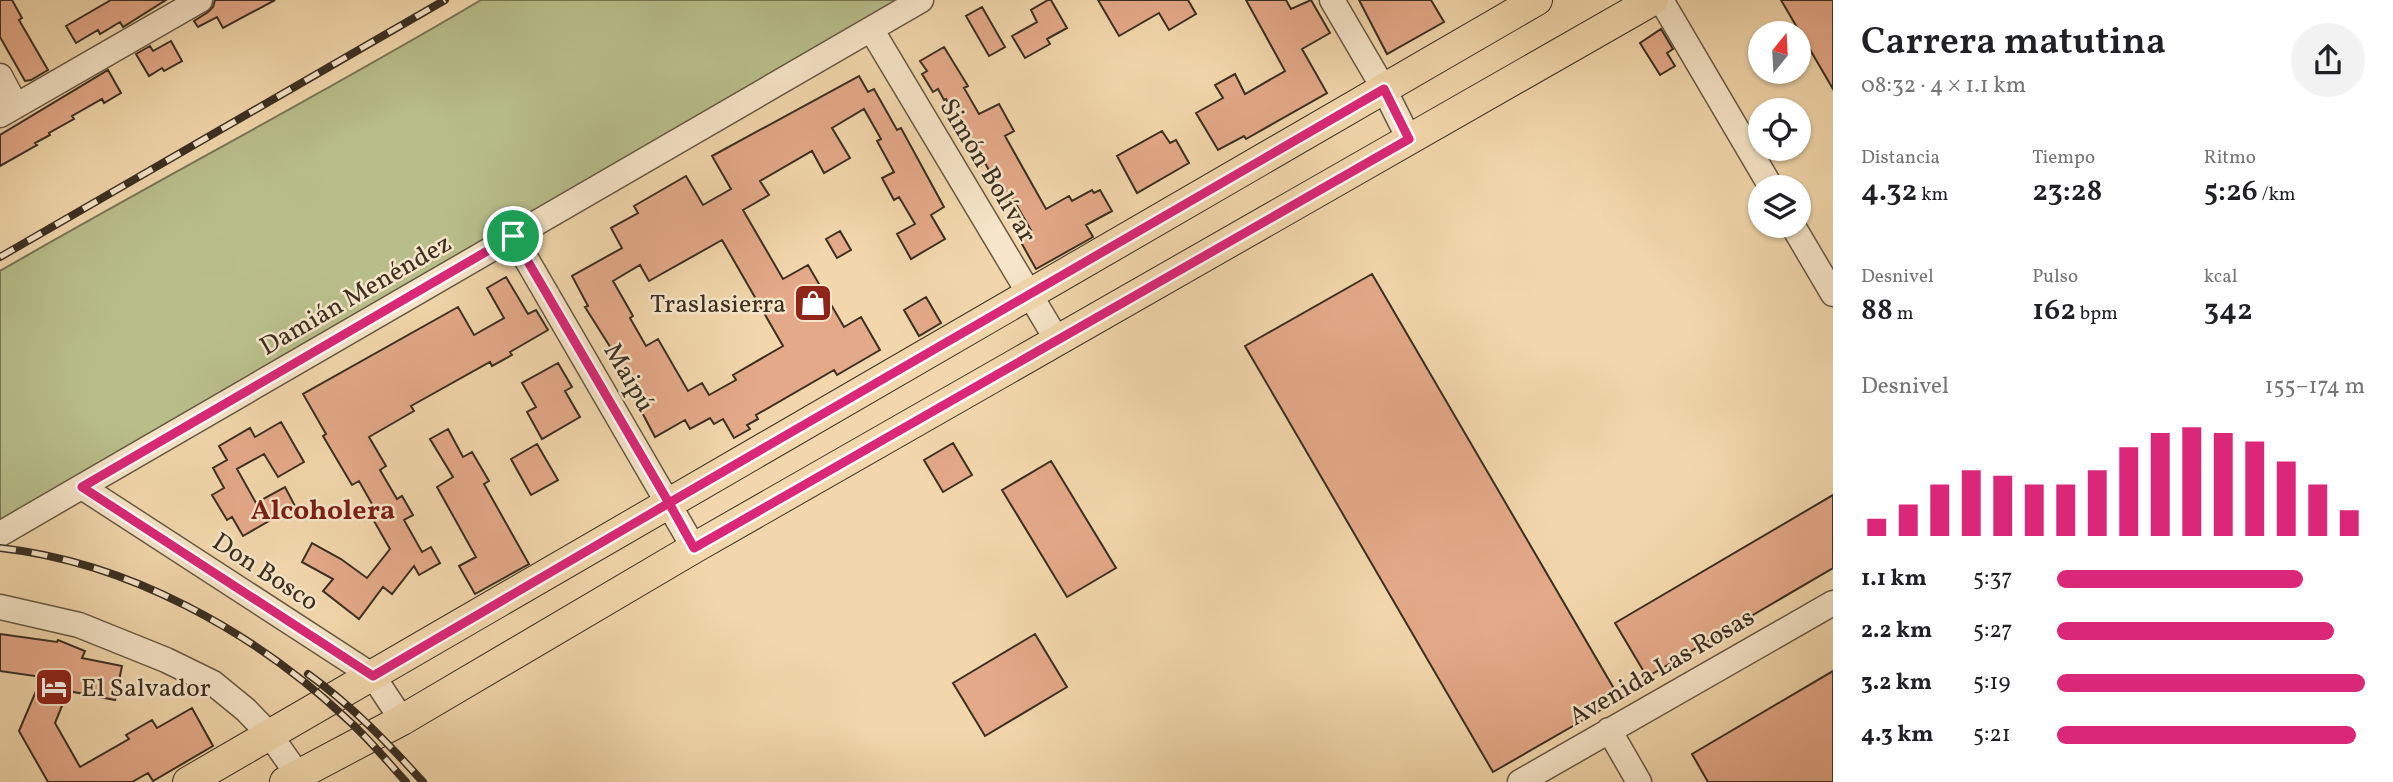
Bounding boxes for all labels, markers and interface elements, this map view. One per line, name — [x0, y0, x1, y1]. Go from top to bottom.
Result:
text: Carrera matutina — [1861, 17, 2166, 70]
north arrow — [1748, 21, 1811, 84]
map controls — [1748, 21, 1811, 238]
button: share — [2291, 23, 2365, 97]
text: 08:32 · 4 × 1.1 km — [1861, 70, 2026, 102]
street label: Simón Bolívar — [930, 92, 1045, 250]
button: locate — [1748, 98, 1811, 161]
text: Distancia — [1861, 145, 1940, 171]
text: Tiempo — [2032, 145, 2095, 171]
text: Ritmo — [2204, 145, 2256, 171]
text: 4.32 — [1861, 171, 1917, 213]
text: 23:28 — [2032, 171, 2103, 213]
text: 5:26 — [2204, 171, 2258, 213]
button: layers — [1748, 175, 1811, 238]
text: km — [1917, 182, 1948, 208]
text: /km — [2258, 182, 2296, 208]
pin — [483, 206, 543, 266]
icon: arrive — [494, 217, 532, 255]
street label: Damián Menéndez — [254, 226, 458, 365]
text: Desnivel — [1861, 264, 1934, 290]
text: Pulso — [2032, 264, 2078, 290]
text: kcal — [2204, 264, 2237, 290]
shop icon: Traslasierra — [792, 282, 834, 324]
place label: Traslasierra — [650, 287, 786, 323]
text: 88 — [1861, 290, 1893, 332]
text: 162 — [2032, 290, 2076, 332]
text: 342 — [2204, 290, 2253, 332]
text: m — [1893, 301, 1914, 327]
text: bpm — [2076, 301, 2118, 327]
street label: Maipú — [594, 337, 662, 419]
text: Desnivel — [1861, 371, 1949, 403]
text: 155–174 m — [2264, 371, 2365, 403]
district label: Alcoholera — [251, 492, 395, 531]
street label: Don Bosco — [205, 525, 325, 620]
text: 1.1 km — [1861, 563, 1927, 595]
text: 5:37 — [1973, 563, 2012, 595]
street label: Avenida Las Rosas — [1563, 600, 1761, 736]
text: 2.2 km — [1861, 615, 1932, 647]
text: 5:27 — [1973, 615, 2012, 647]
hotel icon: El Salvador — [33, 666, 75, 708]
text: 3.2 km — [1861, 667, 1932, 699]
text: 5:19 — [1973, 667, 2010, 699]
place label: El Salvador — [81, 671, 211, 707]
text: 4.3 km — [1861, 719, 1934, 751]
text: 5:21 — [1973, 719, 2011, 751]

